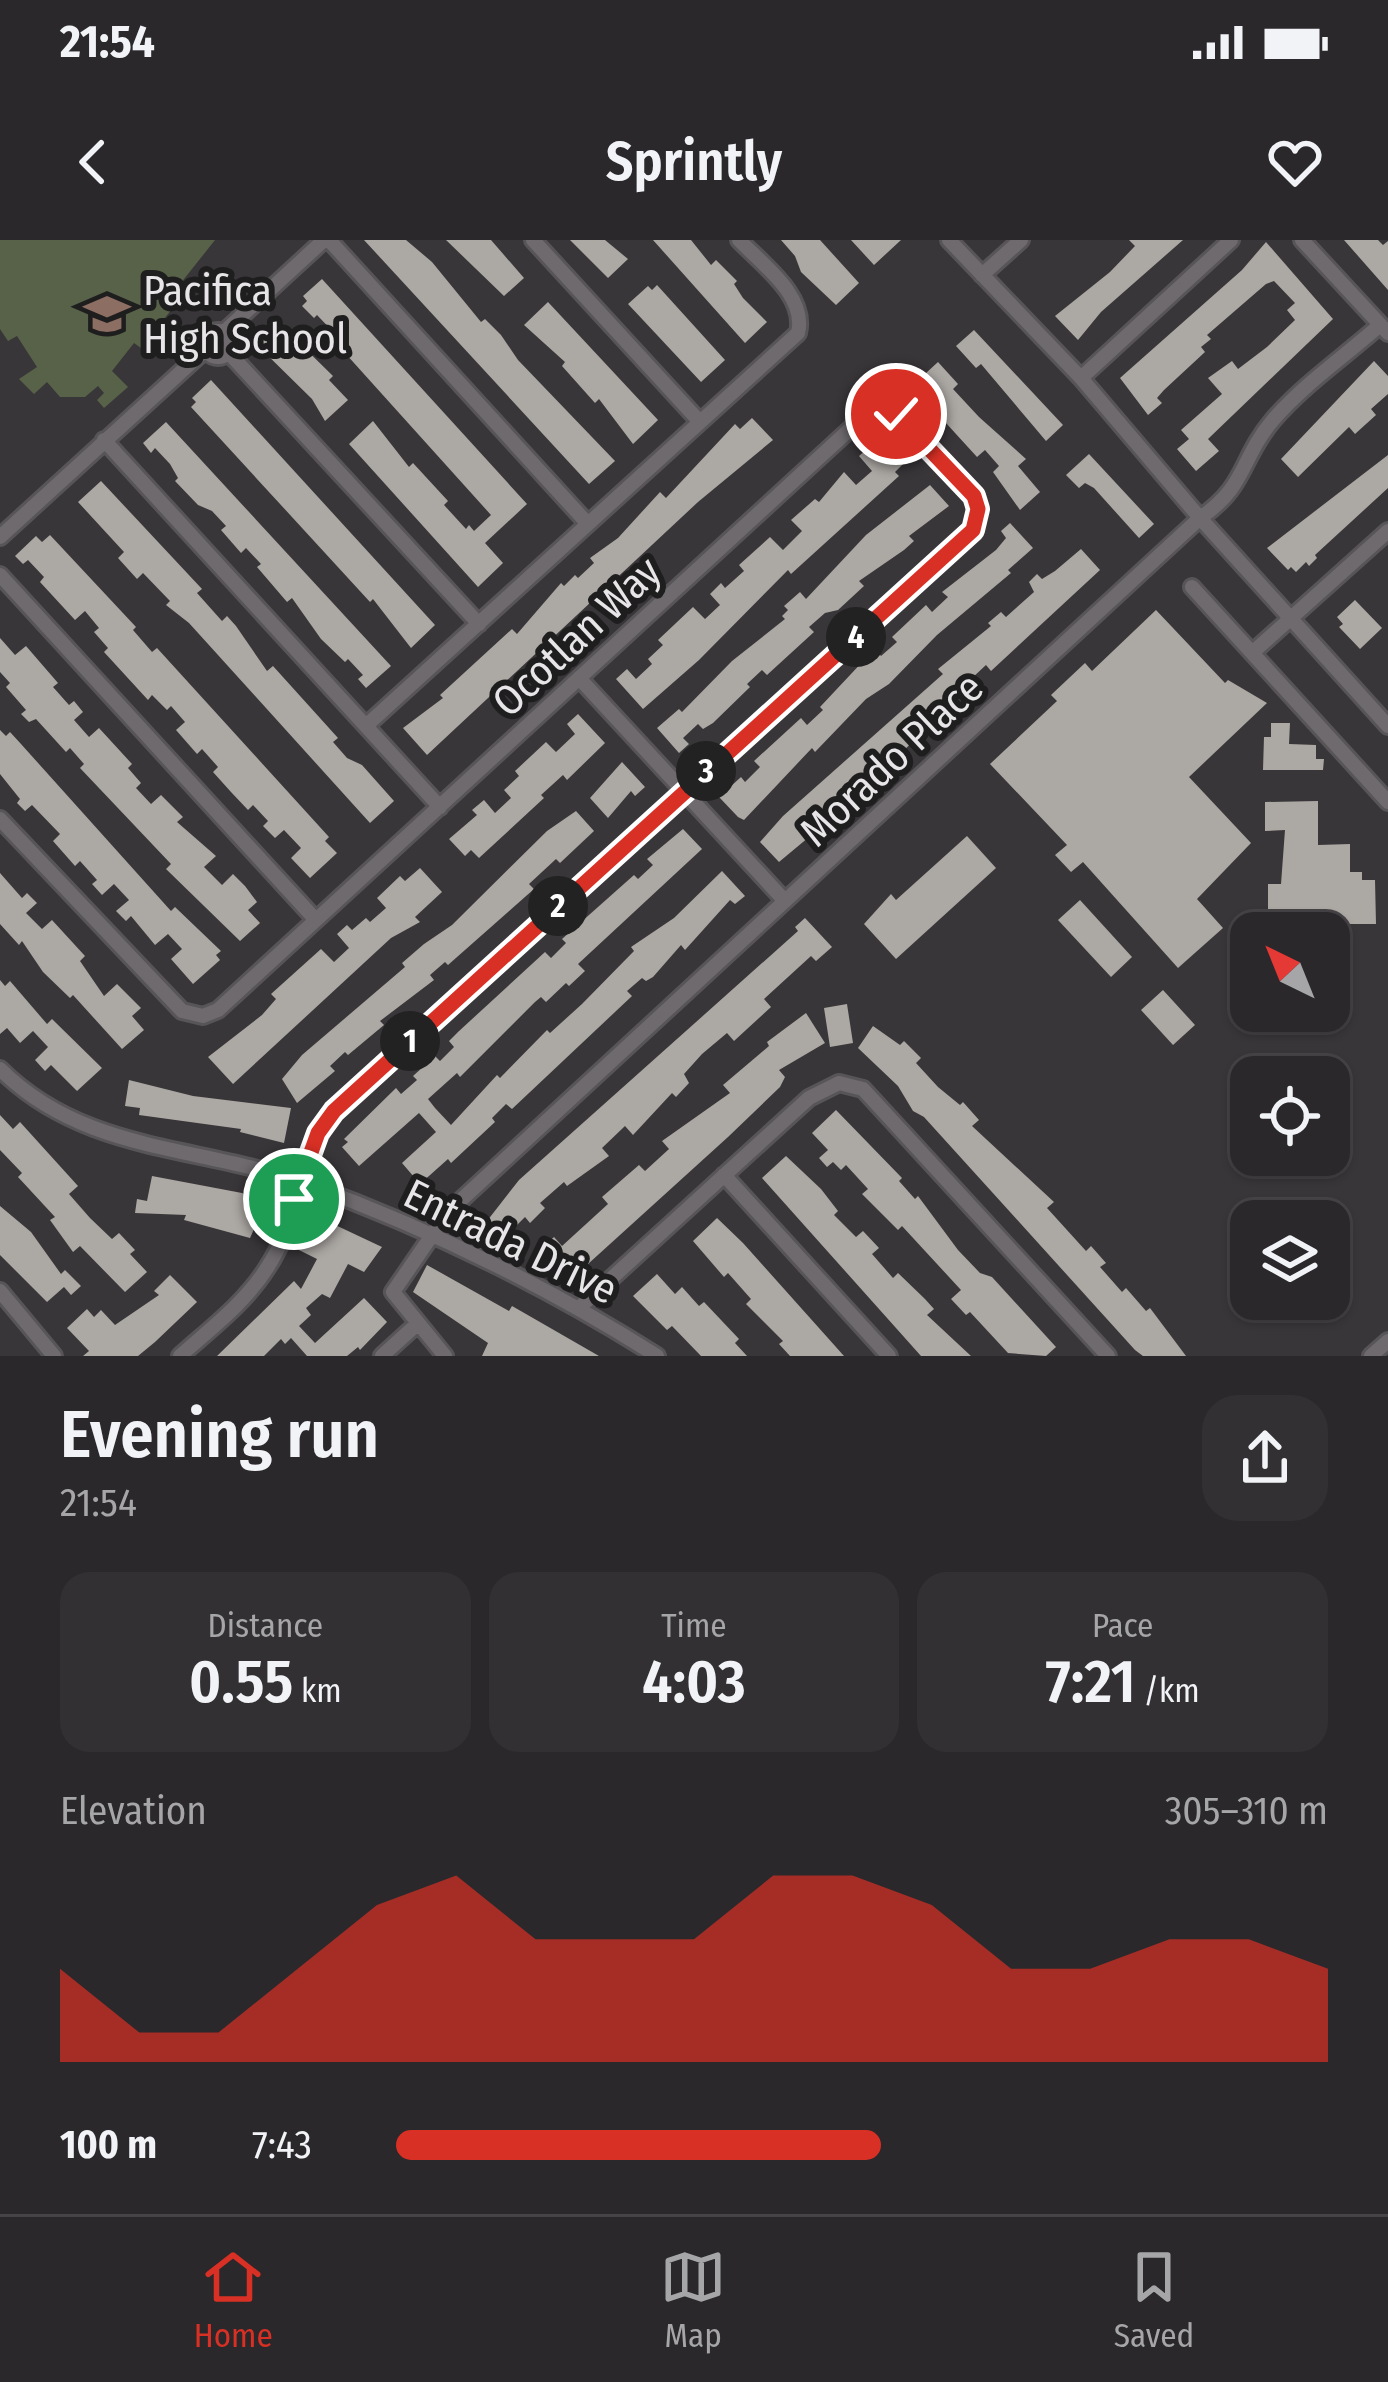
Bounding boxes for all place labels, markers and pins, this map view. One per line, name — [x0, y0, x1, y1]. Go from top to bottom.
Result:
place label: Pacifica High School — [143, 266, 347, 364]
school or university icon: Pacifica High School — [82, 289, 132, 339]
pin — [845, 363, 947, 465]
pin: 4 — [826, 607, 886, 667]
pin: 3 — [676, 741, 736, 801]
pin: 2 — [528, 876, 588, 936]
pin: 1 — [380, 1011, 440, 1071]
pin — [243, 1148, 345, 1250]

